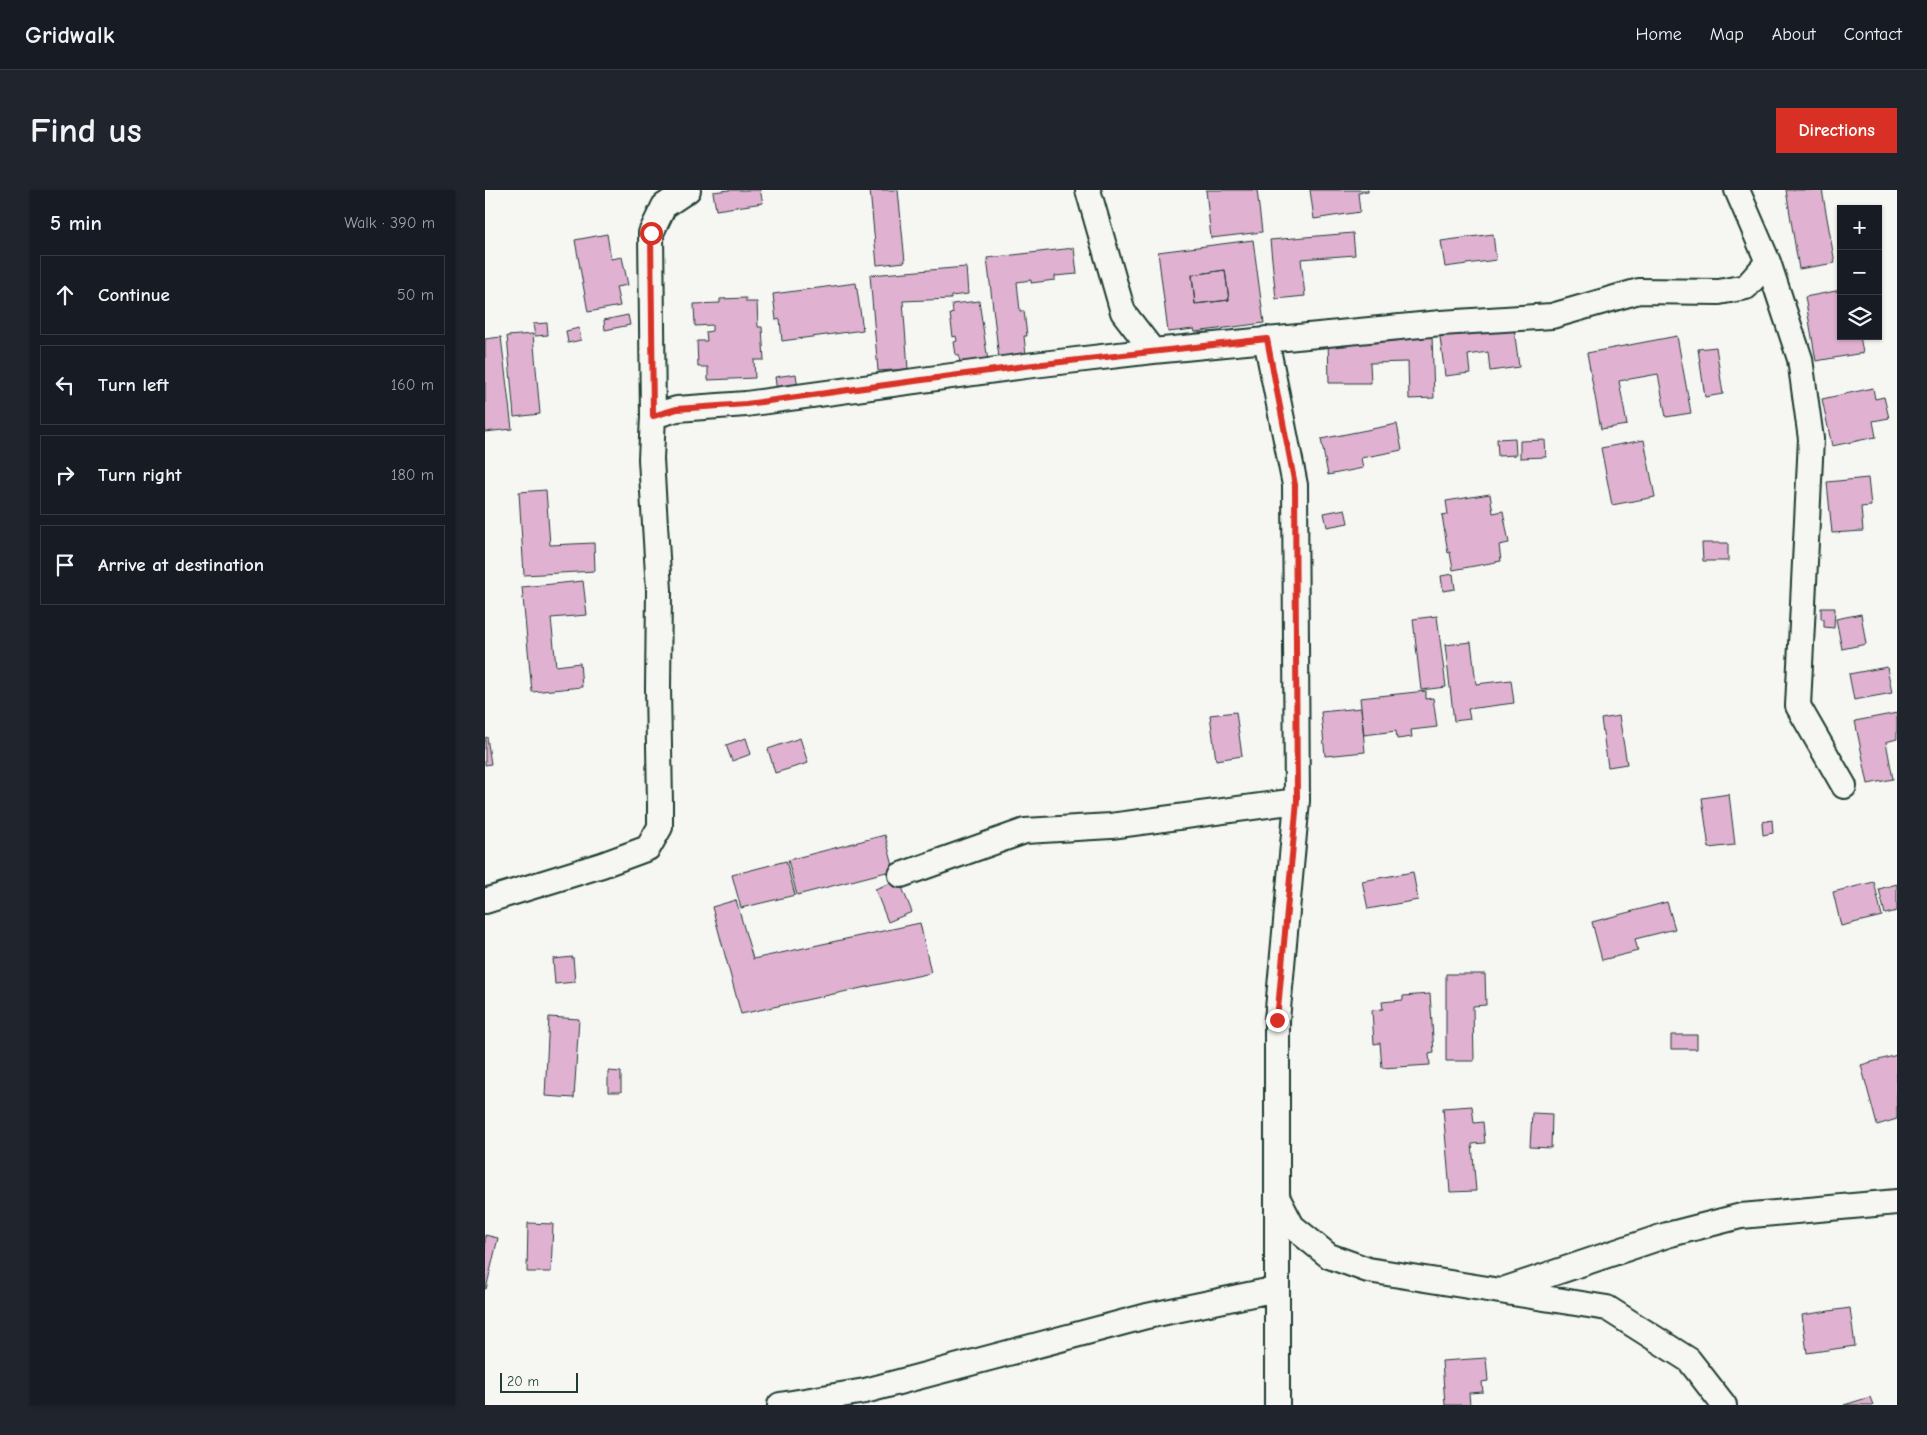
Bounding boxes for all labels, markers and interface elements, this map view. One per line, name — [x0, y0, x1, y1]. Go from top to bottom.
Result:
text: Gridwalk — [25, 21, 114, 49]
text: Home — [1635, 24, 1682, 45]
text: Map — [1710, 24, 1744, 45]
text: About — [1772, 24, 1816, 45]
text: Contact — [1844, 24, 1902, 45]
button: Directions — [1776, 108, 1897, 153]
text: Find us — [30, 110, 142, 151]
map controls — [1837, 205, 1882, 340]
button: + — [1837, 205, 1882, 250]
text: 5 min — [50, 211, 102, 235]
text: Walk · 390 m — [344, 214, 435, 232]
route start — [640, 222, 663, 245]
button: − — [1837, 250, 1882, 295]
icon: ahead — [51, 281, 79, 309]
text: Continue — [98, 284, 170, 306]
text: 50 m — [397, 286, 434, 304]
button: layers — [1837, 295, 1882, 340]
icon: left — [51, 371, 79, 399]
text: Turn left — [98, 374, 169, 396]
text: 160 m — [391, 376, 434, 394]
icon: right — [51, 461, 79, 489]
text: Turn right — [98, 464, 182, 486]
text: 180 m — [391, 466, 434, 484]
icon: arrive — [51, 551, 79, 579]
text: Arrive at destination — [98, 554, 264, 576]
route end — [1266, 1009, 1289, 1032]
scale bar — [500, 1370, 577, 1393]
text: 20 m — [507, 1373, 539, 1390]

